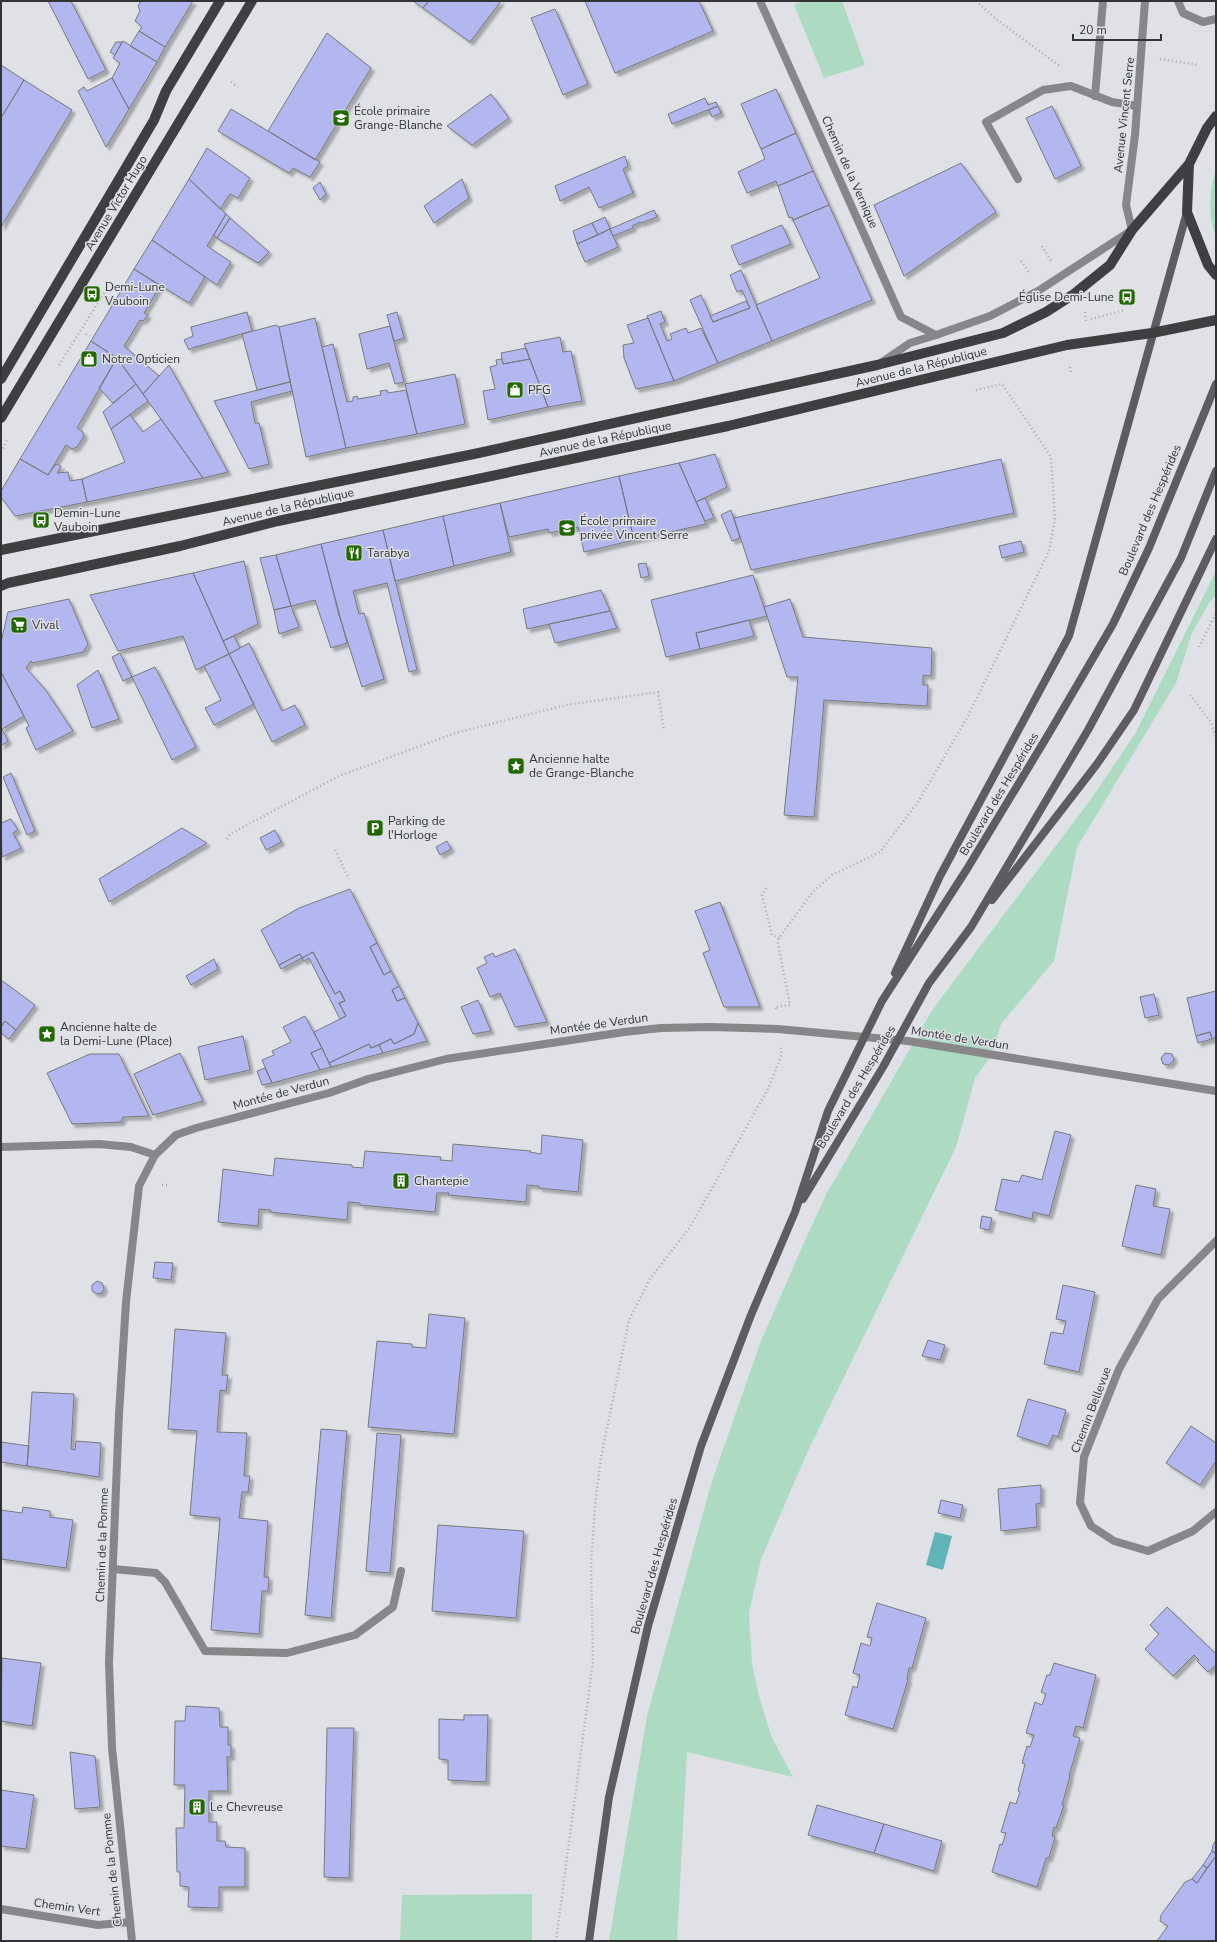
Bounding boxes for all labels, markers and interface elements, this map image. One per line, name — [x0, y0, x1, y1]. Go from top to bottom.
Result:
scale bar — [1073, 16, 1161, 42]
text: 20 m — [1079, 22, 1107, 38]
street label: Avenue Vincent Serre — [1110, 56, 1138, 174]
place label: École primaire Grange-Blanche — [354, 103, 442, 133]
school or university icon: École primaire Grange-Blanche — [331, 108, 351, 128]
street label: Chemin de la Vernique — [818, 113, 882, 231]
street label: Avenue Victor Hugo — [81, 152, 151, 254]
place label: Demi-Lune Vauboin — [104, 279, 165, 309]
bus stop icon: Demi-Lune Vauboin — [82, 284, 102, 304]
bus stop icon: Église Demi-Lune — [1117, 287, 1137, 307]
place label: Église Demi-Lune — [1019, 289, 1114, 305]
street label: Avenue de la République — [854, 343, 988, 391]
shop icon: Notre Opticien — [79, 349, 99, 369]
place label: Notre Opticien — [102, 351, 180, 367]
shop icon: PFG — [505, 380, 525, 400]
place label: PFG — [528, 382, 551, 398]
street label: Avenue de la République — [537, 417, 673, 461]
street label: Boulevard des Hespérides — [1115, 442, 1185, 578]
street label: Avenue de la République — [221, 484, 355, 530]
place label: Demin-Lune Vauboin — [53, 505, 121, 535]
bus stop icon: Demin-Lune Vauboin — [31, 510, 51, 530]
place label: École primaire privée Vincent Serre — [580, 513, 688, 543]
school or university icon: École primaire privée Vincent Serre — [557, 518, 577, 538]
restaurant icon: Tarabya — [344, 543, 364, 563]
place label: Tarabya — [367, 545, 410, 561]
supermarket icon: Vival — [9, 615, 29, 635]
place label: Vival — [31, 617, 59, 633]
street label: Boulevard des Hespérides — [956, 729, 1042, 859]
place label: Ancienne halte de Grange-Blanche — [529, 751, 634, 781]
place icon: Ancienne halte de Grange-Blanche — [506, 756, 526, 776]
place label: Parking de l'Horloge — [388, 813, 445, 843]
parking icon: Parking de l'Horloge — [365, 818, 385, 838]
street label: Montée de Verdun — [549, 1009, 649, 1039]
place label: Ancienne halte de la Demi-Lune (Place) — [60, 1019, 173, 1049]
street label: Boulevard des Hespérides — [813, 1022, 899, 1152]
street label: Montée de Verdun — [910, 1022, 1010, 1054]
place icon: Ancienne halte de la Demi-Lune (Place) — [37, 1024, 57, 1044]
street label: Montée de Verdun — [231, 1072, 331, 1114]
building icon: Chantepie — [391, 1171, 411, 1191]
place label: Chantepie — [414, 1173, 469, 1189]
street label: Chemin Bellevue — [1067, 1364, 1115, 1456]
street label: Chemin de la Pomme — [92, 1487, 112, 1603]
street label: Boulevard des Hespérides — [627, 1496, 681, 1636]
building icon: Le Chevreuse — [187, 1797, 207, 1817]
place label: Le Chevreuse — [210, 1799, 283, 1815]
street label: Chemin de la Pomme — [98, 1812, 126, 1928]
street label: Chemin Vert — [33, 1894, 102, 1920]

